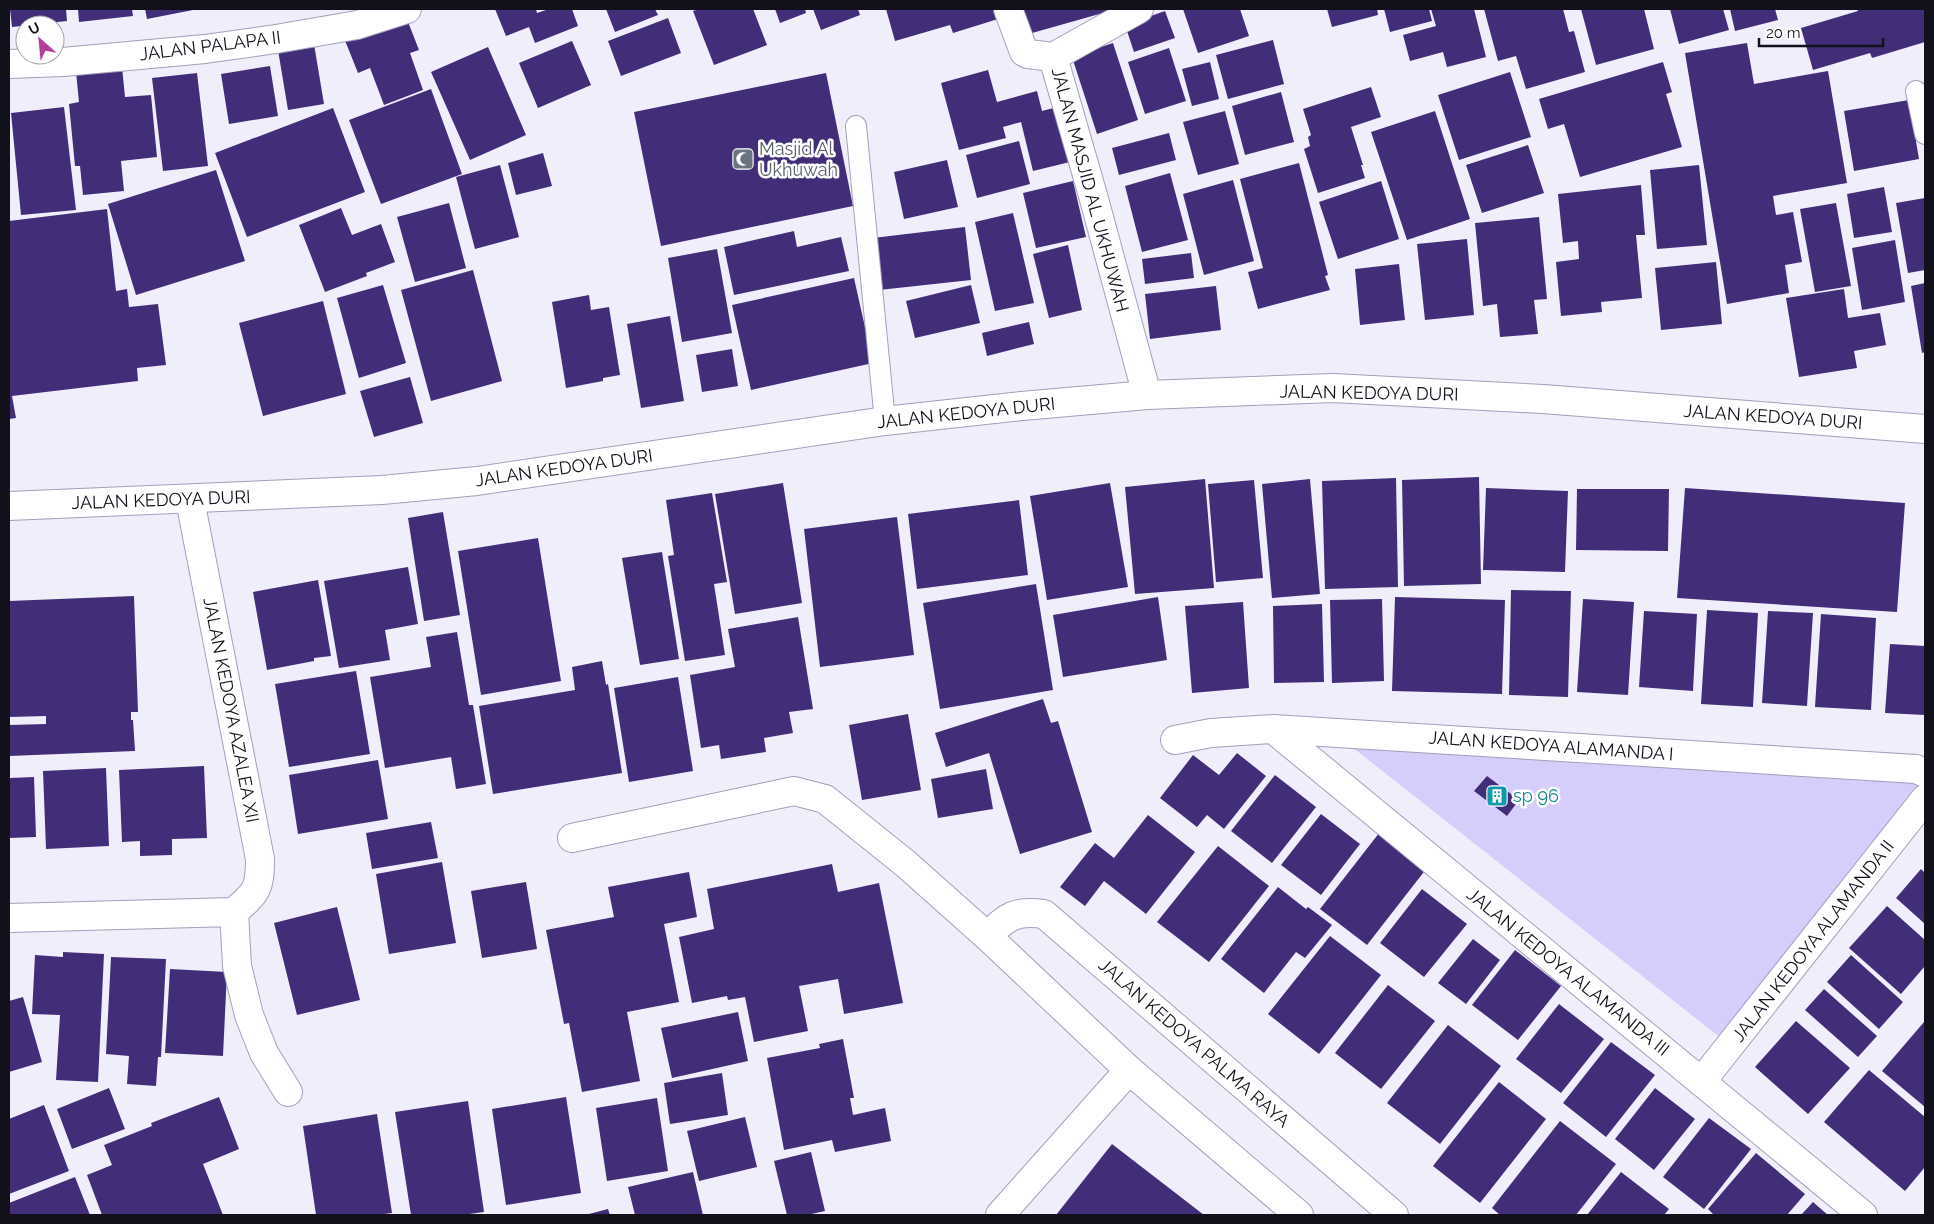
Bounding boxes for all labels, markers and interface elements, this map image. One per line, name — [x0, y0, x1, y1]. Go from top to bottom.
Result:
north arrow — [15, 15, 65, 65]
scale bar — [1759, 15, 1883, 47]
text: U — [26, 19, 42, 38]
text: 20 m — [1766, 24, 1801, 42]
street label: JALAN PALAPA II — [138, 26, 282, 65]
street label: JALAN MASJID AL UKHUWAH — [1048, 65, 1133, 314]
place label: Masjid Al Ukhuwah — [759, 138, 838, 180]
mosque icon: Masjid Al Ukhuwah — [731, 147, 755, 171]
street label: JALAN KEDOYA DURI — [1279, 380, 1459, 405]
street label: JALAN KEDOYA DURI — [876, 393, 1056, 432]
street label: JALAN KEDOYA DURI — [1683, 400, 1863, 433]
street label: JALAN KEDOYA DURI — [474, 445, 654, 490]
street label: JALAN KEDOYA DURI — [71, 486, 251, 513]
street label: JALAN KEDOYA AZALEA XII — [199, 595, 264, 824]
street label: JALAN KEDOYA ALAMANDA I — [1428, 726, 1674, 765]
building icon: sp 96 — [1485, 784, 1509, 808]
place label: sp 96 — [1513, 785, 1559, 806]
street label: JALAN KEDOYA ALAMANDA II — [1727, 836, 1898, 1046]
street label: JALAN KEDOYA ALAMANDA III — [1463, 883, 1674, 1060]
street label: JALAN KEDOYA PALMA RAYA — [1095, 954, 1294, 1131]

